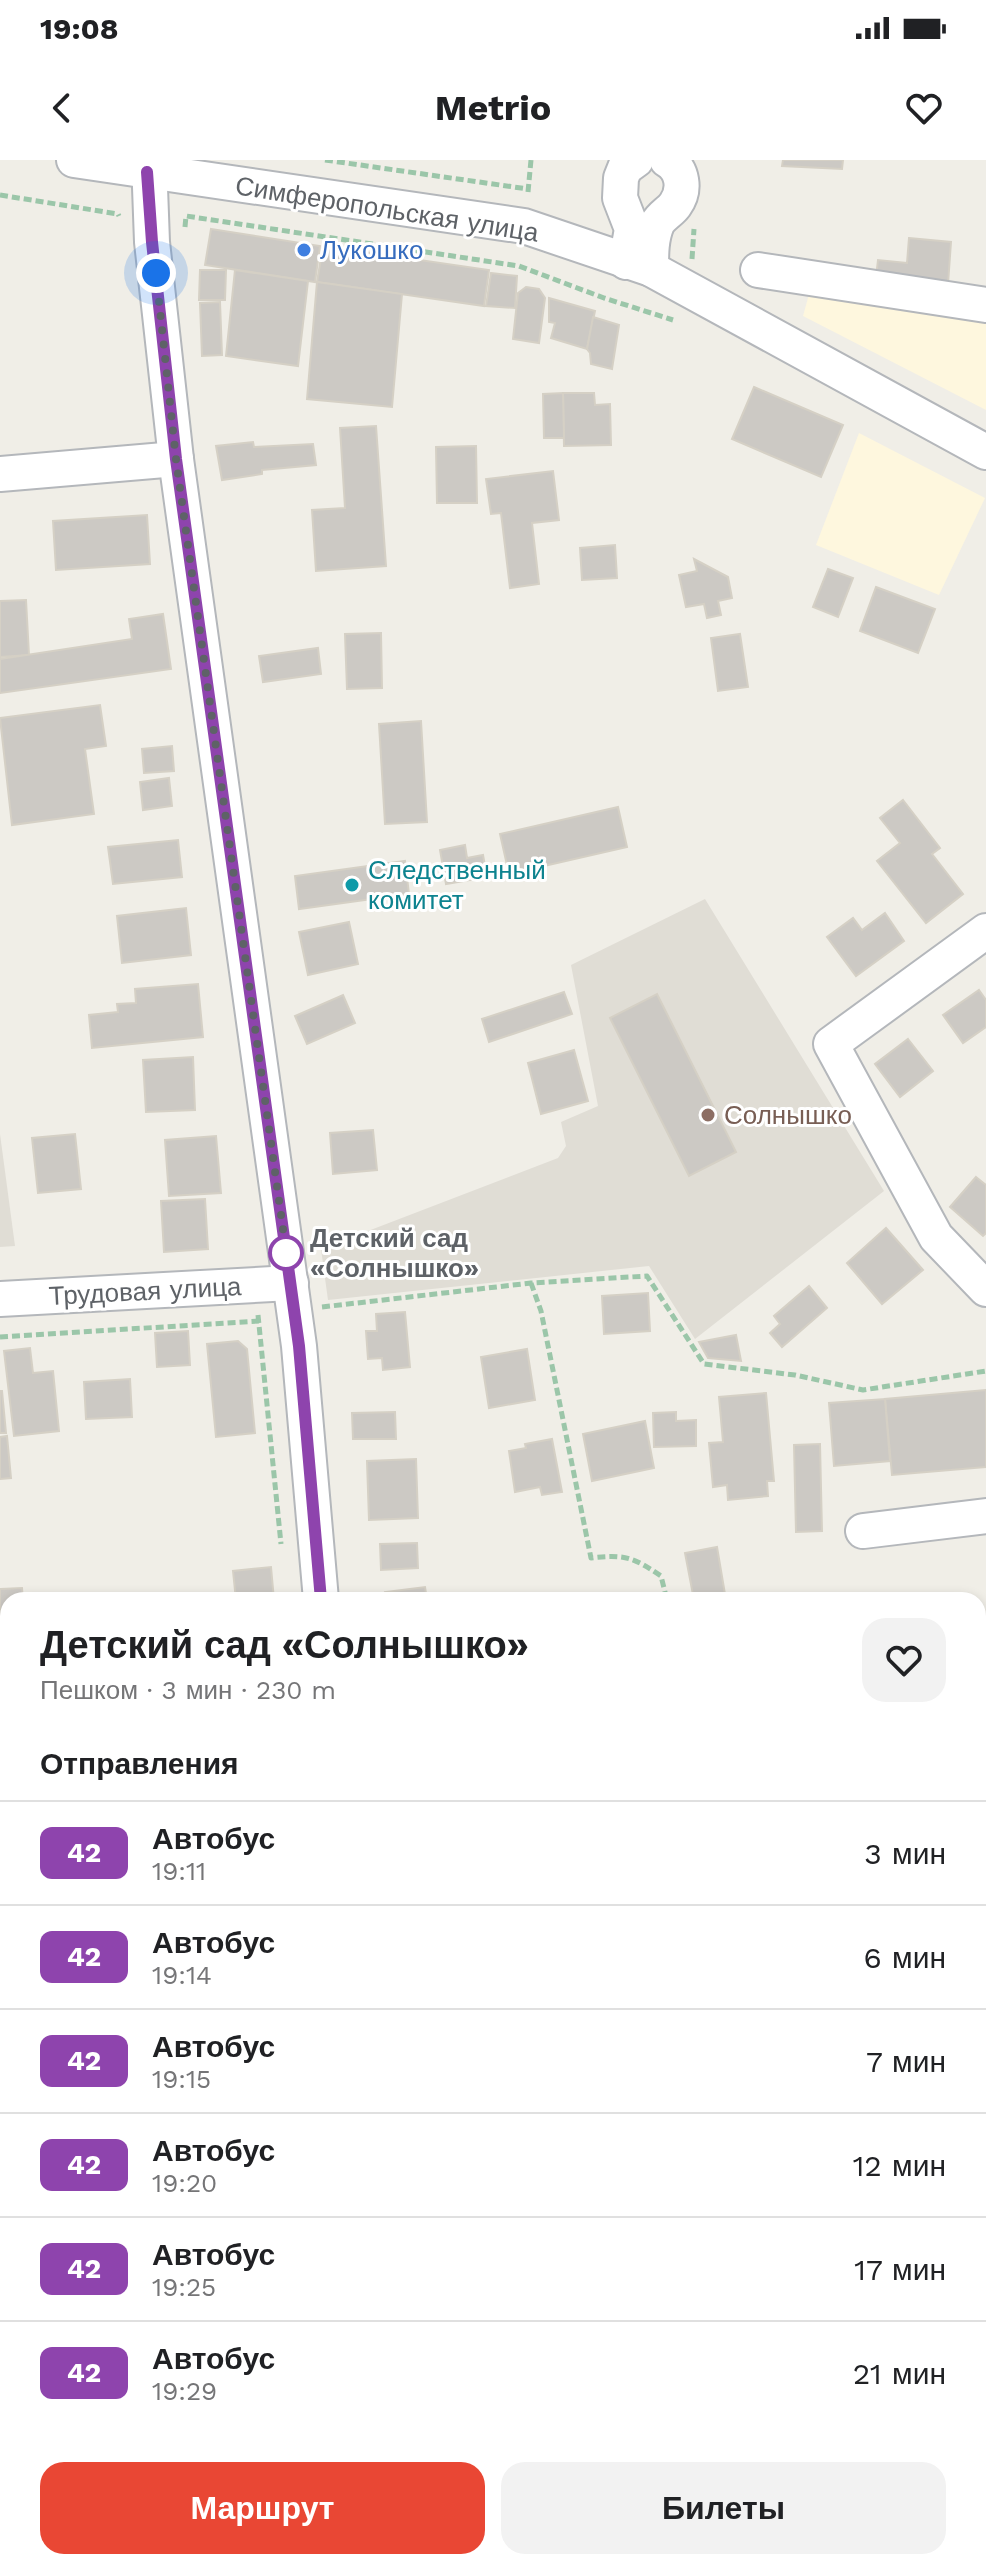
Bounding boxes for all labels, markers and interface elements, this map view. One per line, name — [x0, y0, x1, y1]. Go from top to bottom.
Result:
text: 19:08 — [40, 11, 119, 46]
icon: back — [40, 86, 84, 130]
icon: heart — [902, 86, 946, 130]
text: Metrio — [435, 87, 551, 129]
street label: Симферопольская улица — [233, 170, 541, 248]
place label: Лукошко — [320, 235, 423, 265]
marker: Лукошко — [295, 241, 313, 259]
your location — [136, 253, 176, 293]
place label: Следственный комитет — [368, 855, 546, 915]
marker: Следственный комитет — [343, 876, 361, 894]
place label: Солнышко — [724, 1100, 852, 1130]
marker: Солнышко — [699, 1106, 717, 1124]
place label: Детский сад «Солнышко» — [310, 1223, 479, 1283]
marker: Детский сад «Солнышко» — [269, 1236, 303, 1270]
street label: Трудовая улица — [48, 1271, 243, 1311]
button: heart — [862, 1618, 946, 1702]
text: Детский сад «Солнышко» — [40, 1623, 529, 1667]
text: Пешком · 3 мин · 230 m — [40, 1675, 336, 1705]
text: Отправления — [40, 1746, 239, 1781]
text: Автобус — [152, 1821, 275, 1856]
text: 42 — [67, 1836, 101, 1869]
text: 3 мин — [864, 1836, 946, 1871]
text: 19:11 — [152, 1856, 206, 1886]
text: Автобус — [152, 1925, 275, 1960]
text: 42 — [67, 1940, 101, 1973]
text: 6 мин — [864, 1940, 946, 1975]
text: 19:14 — [152, 1960, 212, 1990]
text: Автобус — [152, 2029, 275, 2064]
text: 42 — [67, 2044, 101, 2077]
text: 7 мин — [866, 2044, 946, 2079]
text: 19:15 — [152, 2064, 211, 2094]
text: Автобус — [152, 2133, 275, 2168]
text: 42 — [67, 2148, 101, 2181]
text: 12 мин — [853, 2148, 946, 2183]
text: 19:20 — [152, 2168, 217, 2198]
text: Автобус — [152, 2237, 275, 2272]
text: 42 — [67, 2252, 101, 2285]
text: 17 мин — [854, 2252, 946, 2287]
text: 19:25 — [152, 2272, 216, 2302]
text: Автобус — [152, 2341, 275, 2376]
text: 42 — [67, 2356, 101, 2389]
text: 21 мин — [853, 2356, 946, 2391]
text: 19:29 — [152, 2376, 217, 2406]
button: Маршрут — [40, 2462, 485, 2554]
button: Билеты — [501, 2462, 946, 2554]

